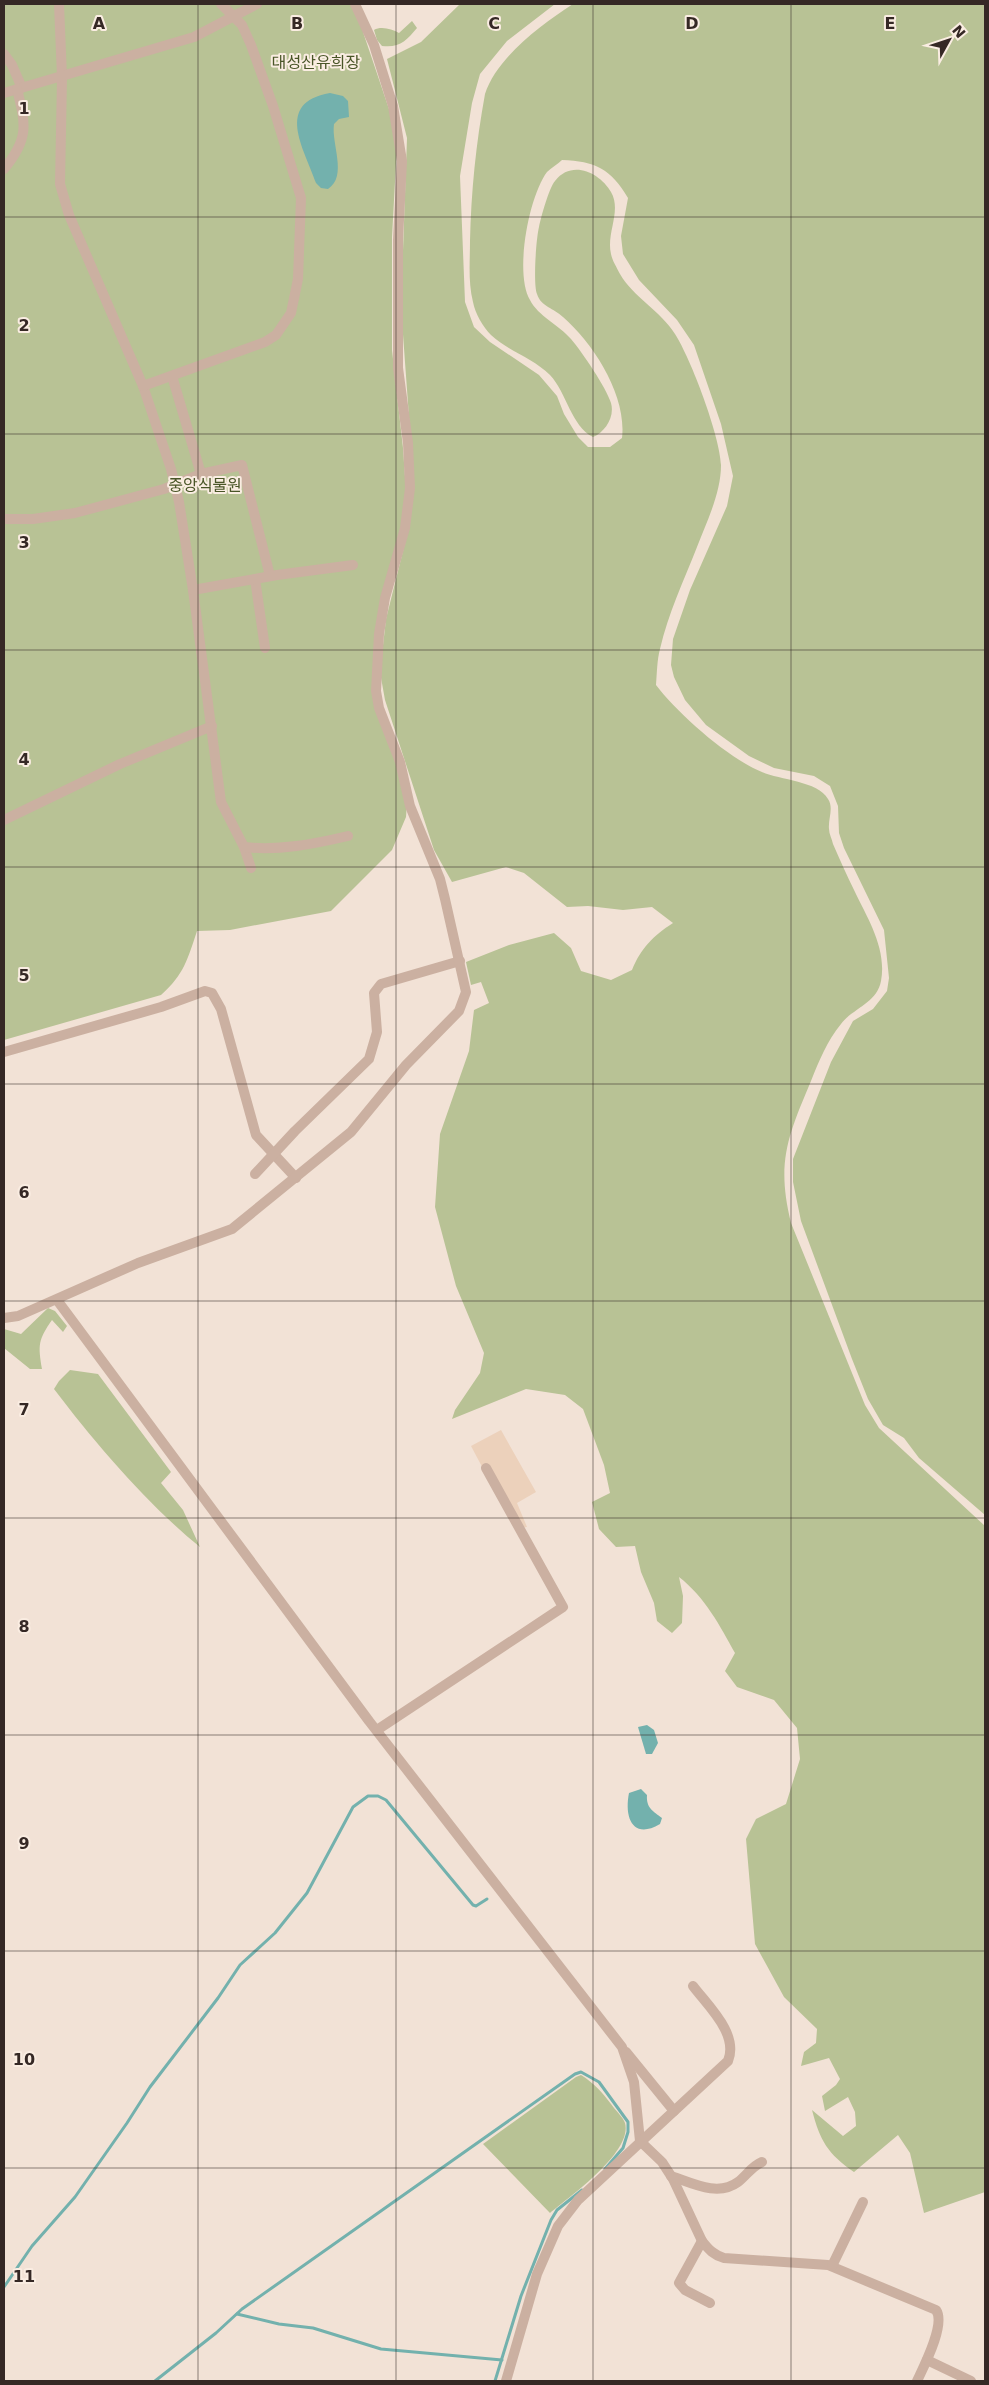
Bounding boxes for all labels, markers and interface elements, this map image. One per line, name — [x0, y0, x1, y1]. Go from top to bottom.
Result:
text: A — [93, 14, 106, 33]
text: B — [291, 14, 303, 33]
text: C — [488, 14, 500, 33]
text: D — [685, 14, 699, 33]
text: E — [885, 14, 895, 33]
north arrow — [924, 15, 974, 65]
text: N — [949, 22, 969, 41]
park label: 대성산유희장 — [272, 53, 360, 72]
text: 1 — [18, 99, 30, 118]
text: 2 — [18, 316, 30, 335]
park label: 중앙식물원 — [168, 476, 242, 495]
text: 3 — [18, 533, 30, 552]
text: 4 — [18, 750, 30, 769]
text: 5 — [18, 966, 30, 985]
text: 6 — [18, 1183, 30, 1202]
text: 7 — [18, 1400, 30, 1419]
text: 8 — [18, 1617, 30, 1636]
text: 9 — [18, 1834, 30, 1853]
text: 10 — [13, 2050, 35, 2069]
text: 11 — [13, 2267, 35, 2286]

